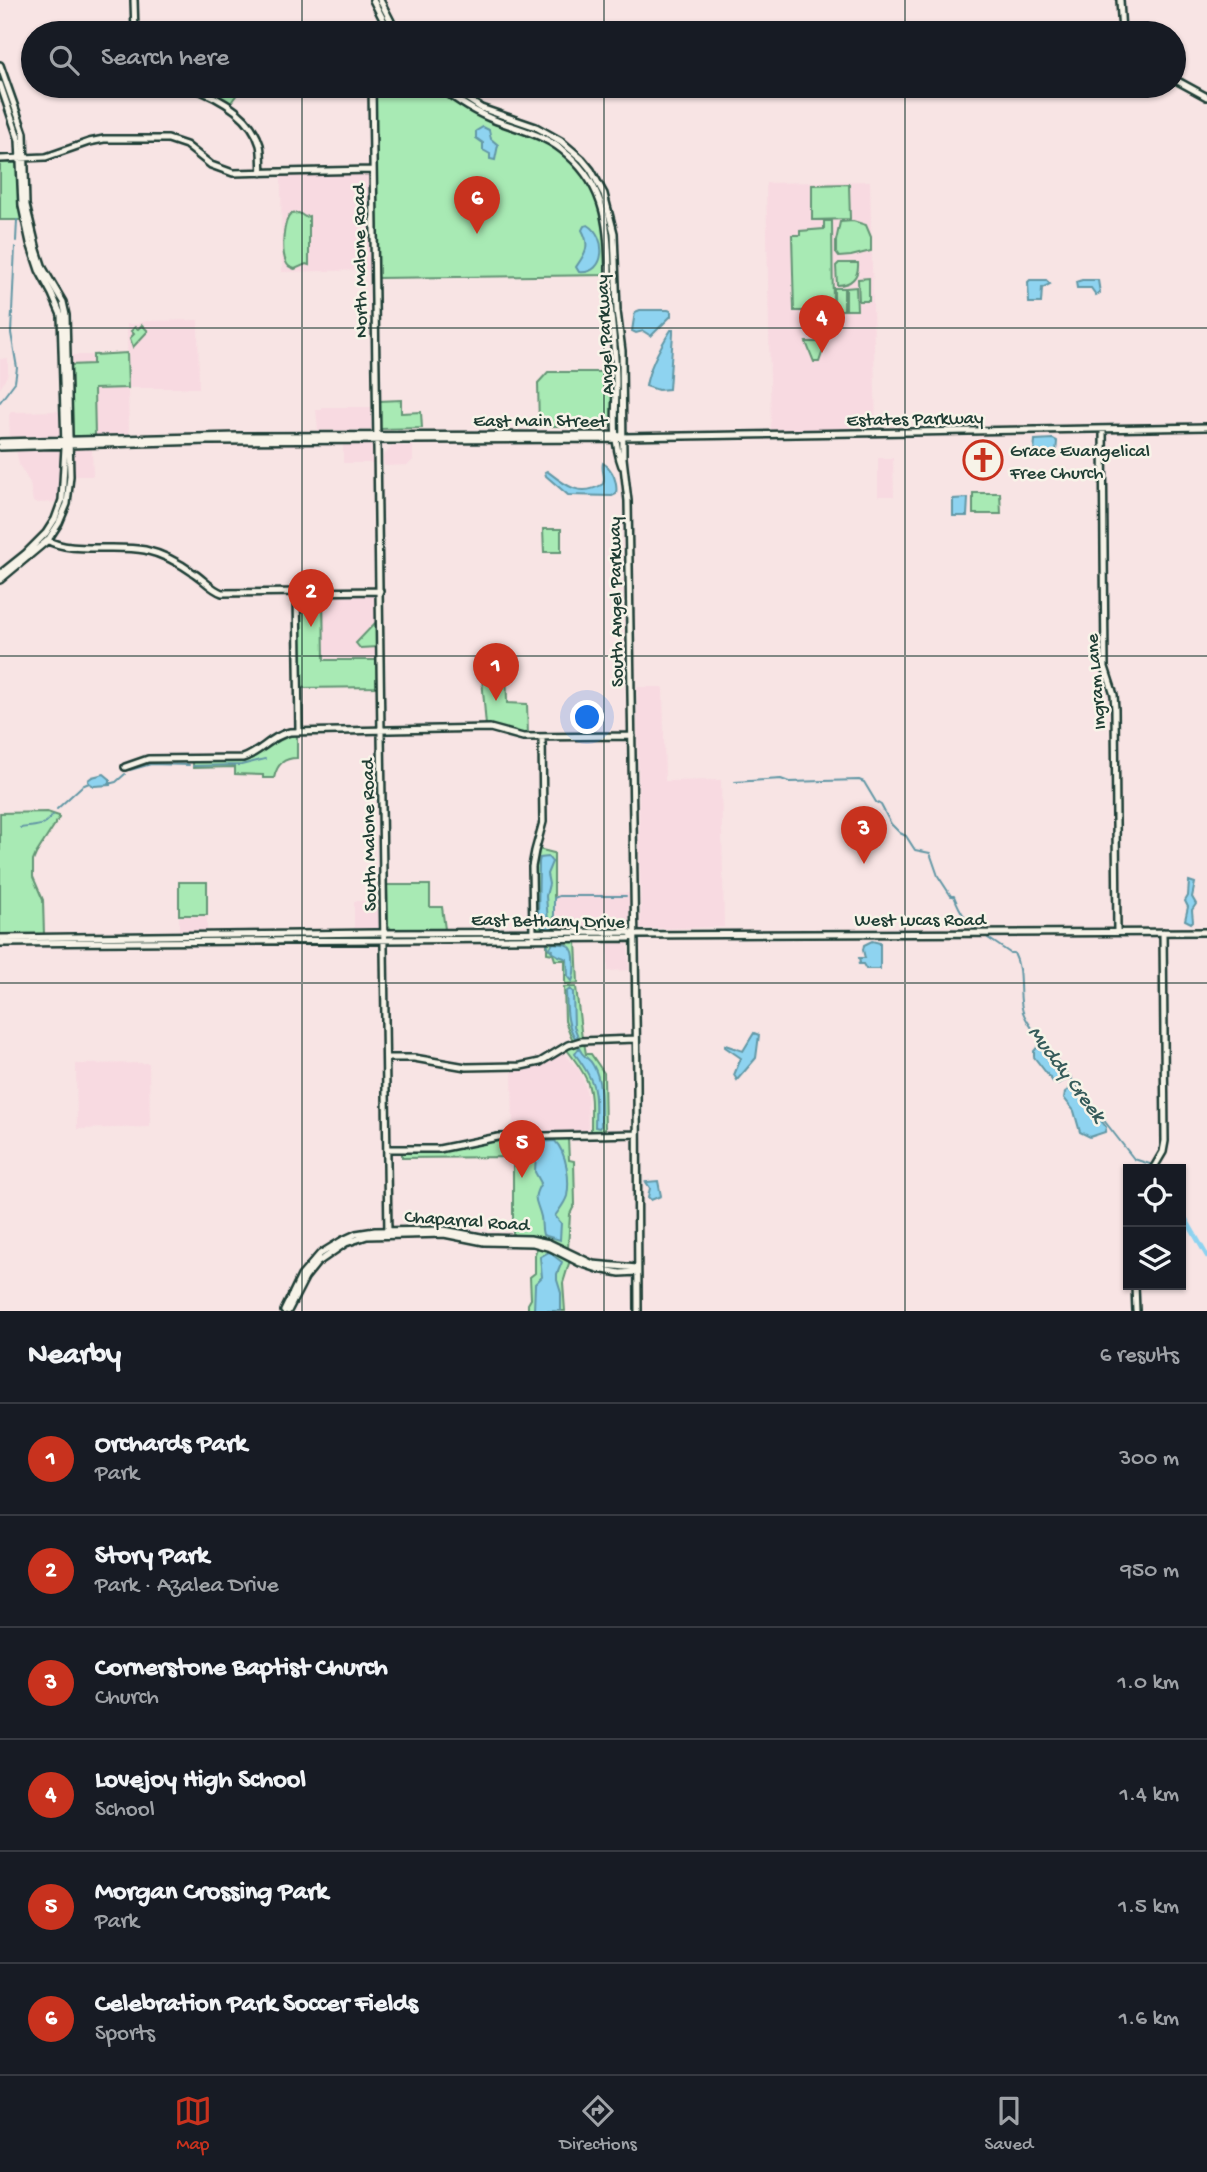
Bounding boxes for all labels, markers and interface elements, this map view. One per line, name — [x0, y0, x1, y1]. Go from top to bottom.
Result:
search box — [21, 21, 1186, 98]
icon: search — [45, 41, 83, 79]
text: Search here — [101, 44, 229, 75]
pin: 6 — [454, 176, 500, 234]
street label: North Malone Road — [349, 182, 374, 338]
street label: Angel Parkway — [592, 273, 621, 396]
pin: 4 — [799, 295, 845, 353]
street label: Estates Parkway — [846, 408, 984, 433]
street label: East Main Street — [473, 411, 609, 434]
church icon: Grace Evangelical Free Church — [962, 439, 1004, 481]
place label: Grace Evangelical Free Church — [1009, 441, 1150, 486]
street label: South Angel Parkway — [605, 516, 630, 687]
pin: 2 — [288, 569, 334, 627]
street label: Ingram Lane — [1082, 633, 1113, 731]
pin: 1 — [473, 643, 519, 701]
your location — [570, 700, 604, 734]
street label: South Malone Road — [358, 757, 383, 911]
pin: 3 — [841, 806, 887, 864]
street label: East Bethany Drive — [471, 910, 625, 935]
street label: West Lucas Road — [854, 910, 987, 933]
water label: Muddy Creek — [1021, 1022, 1111, 1130]
pin: 5 — [499, 1120, 545, 1178]
map controls — [1123, 1164, 1186, 1290]
button: locate — [1123, 1164, 1186, 1227]
street label: Chaparral Road — [404, 1207, 532, 1238]
button: layers — [1123, 1227, 1186, 1290]
text: Nearby — [28, 1339, 121, 1374]
text: 6 results — [1100, 1343, 1179, 1370]
text: Orchards Park — [95, 1430, 247, 1461]
text: 1 — [46, 1446, 56, 1473]
text: 300 m — [1119, 1446, 1179, 1473]
text: Park — [95, 1461, 139, 1488]
text: Story Park — [95, 1542, 209, 1573]
text: 2 — [45, 1558, 57, 1585]
text: 950 m — [1121, 1558, 1179, 1585]
text: Park · Azalea Drive — [95, 1573, 279, 1600]
text: Cornerstone Baptist Church — [95, 1654, 388, 1685]
text: 3 — [45, 1670, 57, 1697]
text: 1.0 km — [1117, 1670, 1179, 1697]
text: Church — [95, 1685, 159, 1712]
text: Lovejoy High School — [95, 1766, 306, 1797]
text: 4 — [46, 1782, 56, 1809]
text: 1.4 km — [1120, 1782, 1179, 1809]
text: School — [95, 1797, 155, 1824]
text: Morgan Crossing Park — [95, 1878, 328, 1909]
text: 5 — [45, 1894, 57, 1921]
text: 1.5 km — [1118, 1894, 1179, 1921]
text: Park — [95, 1909, 139, 1936]
text: Celebration Park Soccer Fields — [95, 1990, 418, 2021]
text: 6 — [45, 2006, 57, 2033]
text: 1.6 km — [1119, 2006, 1179, 2033]
text: Sports — [95, 2021, 155, 2048]
tab: Map — [174, 2092, 212, 2157]
tab: Directions — [560, 2092, 637, 2157]
tab: Saved — [984, 2092, 1033, 2157]

